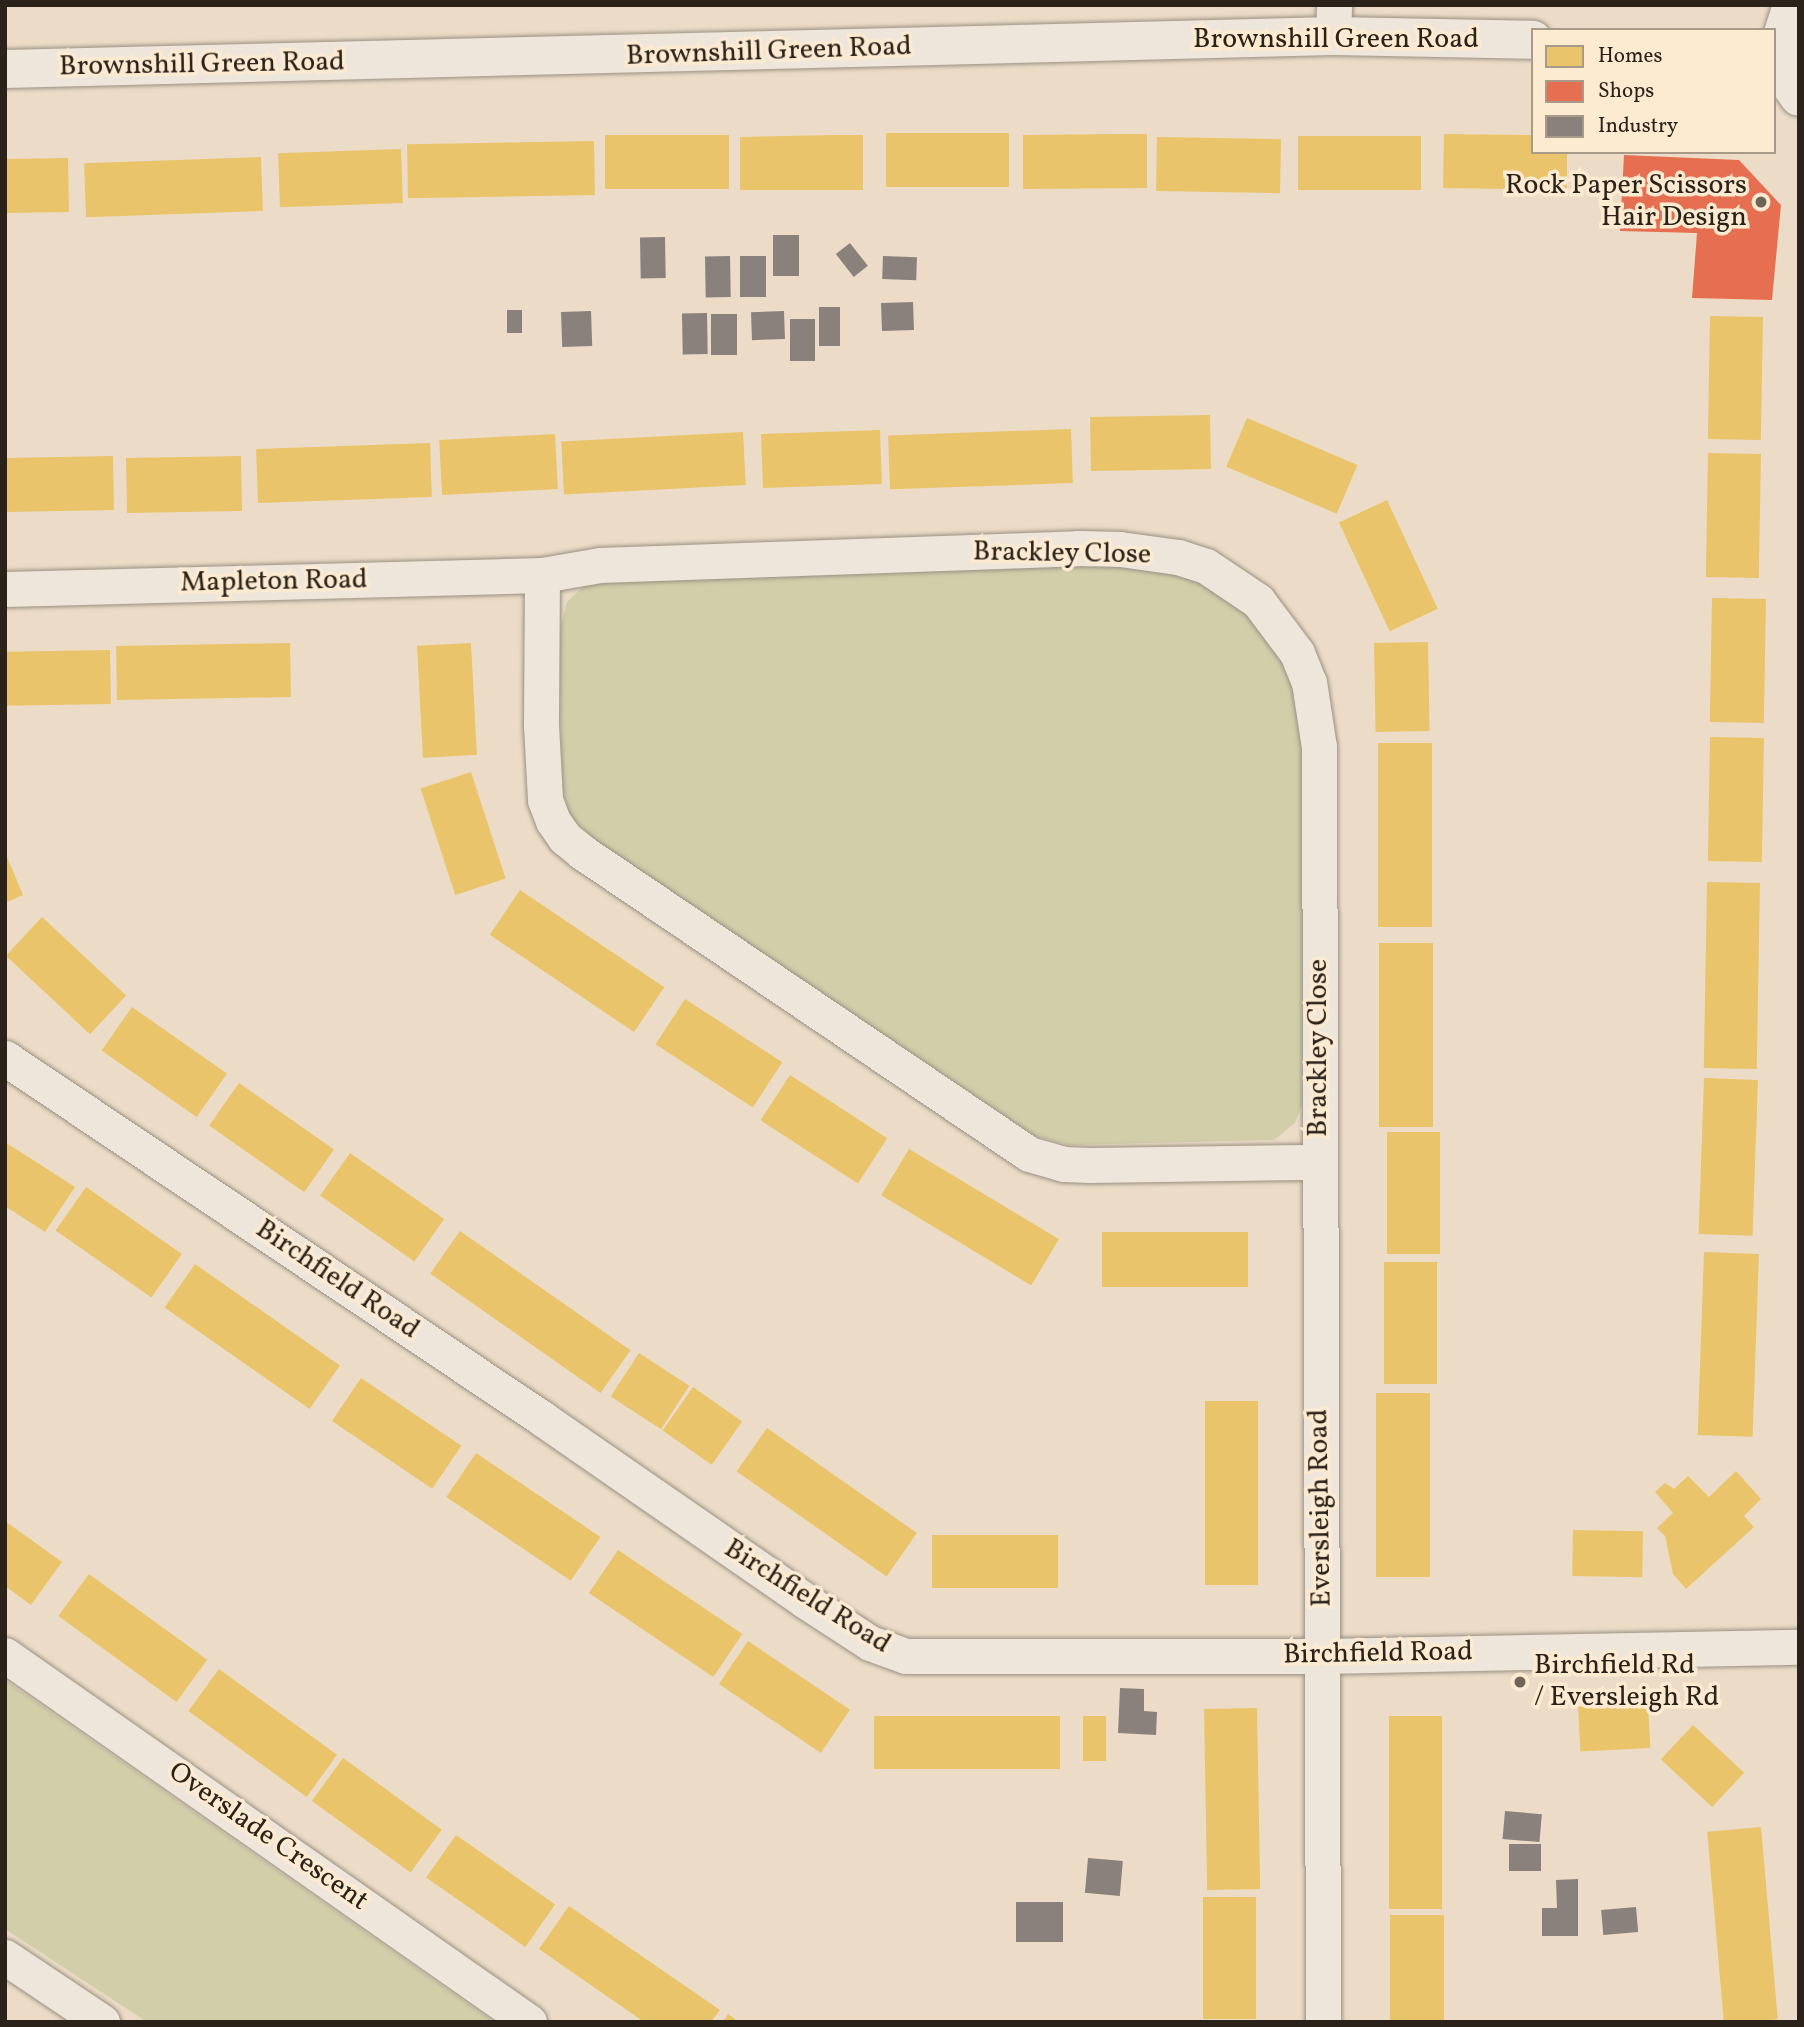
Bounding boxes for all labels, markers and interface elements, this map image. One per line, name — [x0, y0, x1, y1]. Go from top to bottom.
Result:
street label: Brownshill Green Road — [1193, 23, 1479, 57]
legend — [1531, 28, 1776, 154]
street label: Brownshill Green Road — [626, 30, 912, 74]
text: Homes — [1598, 42, 1663, 71]
street label: Brownshill Green Road — [59, 46, 345, 84]
text: Shops — [1598, 77, 1654, 106]
text: Industry — [1598, 112, 1678, 141]
place label: Rock Paper Scissors Hair Design — [1505, 169, 1747, 235]
marker: Rock Paper Scissors Hair Design — [1753, 194, 1769, 210]
street label: Brackley Close — [972, 536, 1152, 572]
street label: Mapleton Road — [180, 564, 368, 600]
street label: Brackley Close — [1302, 958, 1336, 1138]
street label: Birchfield Road — [249, 1213, 425, 1347]
street label: Eversleigh Road — [1302, 1409, 1340, 1607]
street label: Birchfield Road — [718, 1532, 896, 1662]
street label: Birchfield Road — [1283, 1636, 1473, 1672]
place label: Birchfield Rd / Eversleigh Rd — [1534, 1649, 1719, 1715]
marker: Birchfield Rd / Eversleigh Rd — [1512, 1674, 1528, 1690]
street label: Overslade Crescent — [161, 1755, 375, 1919]

